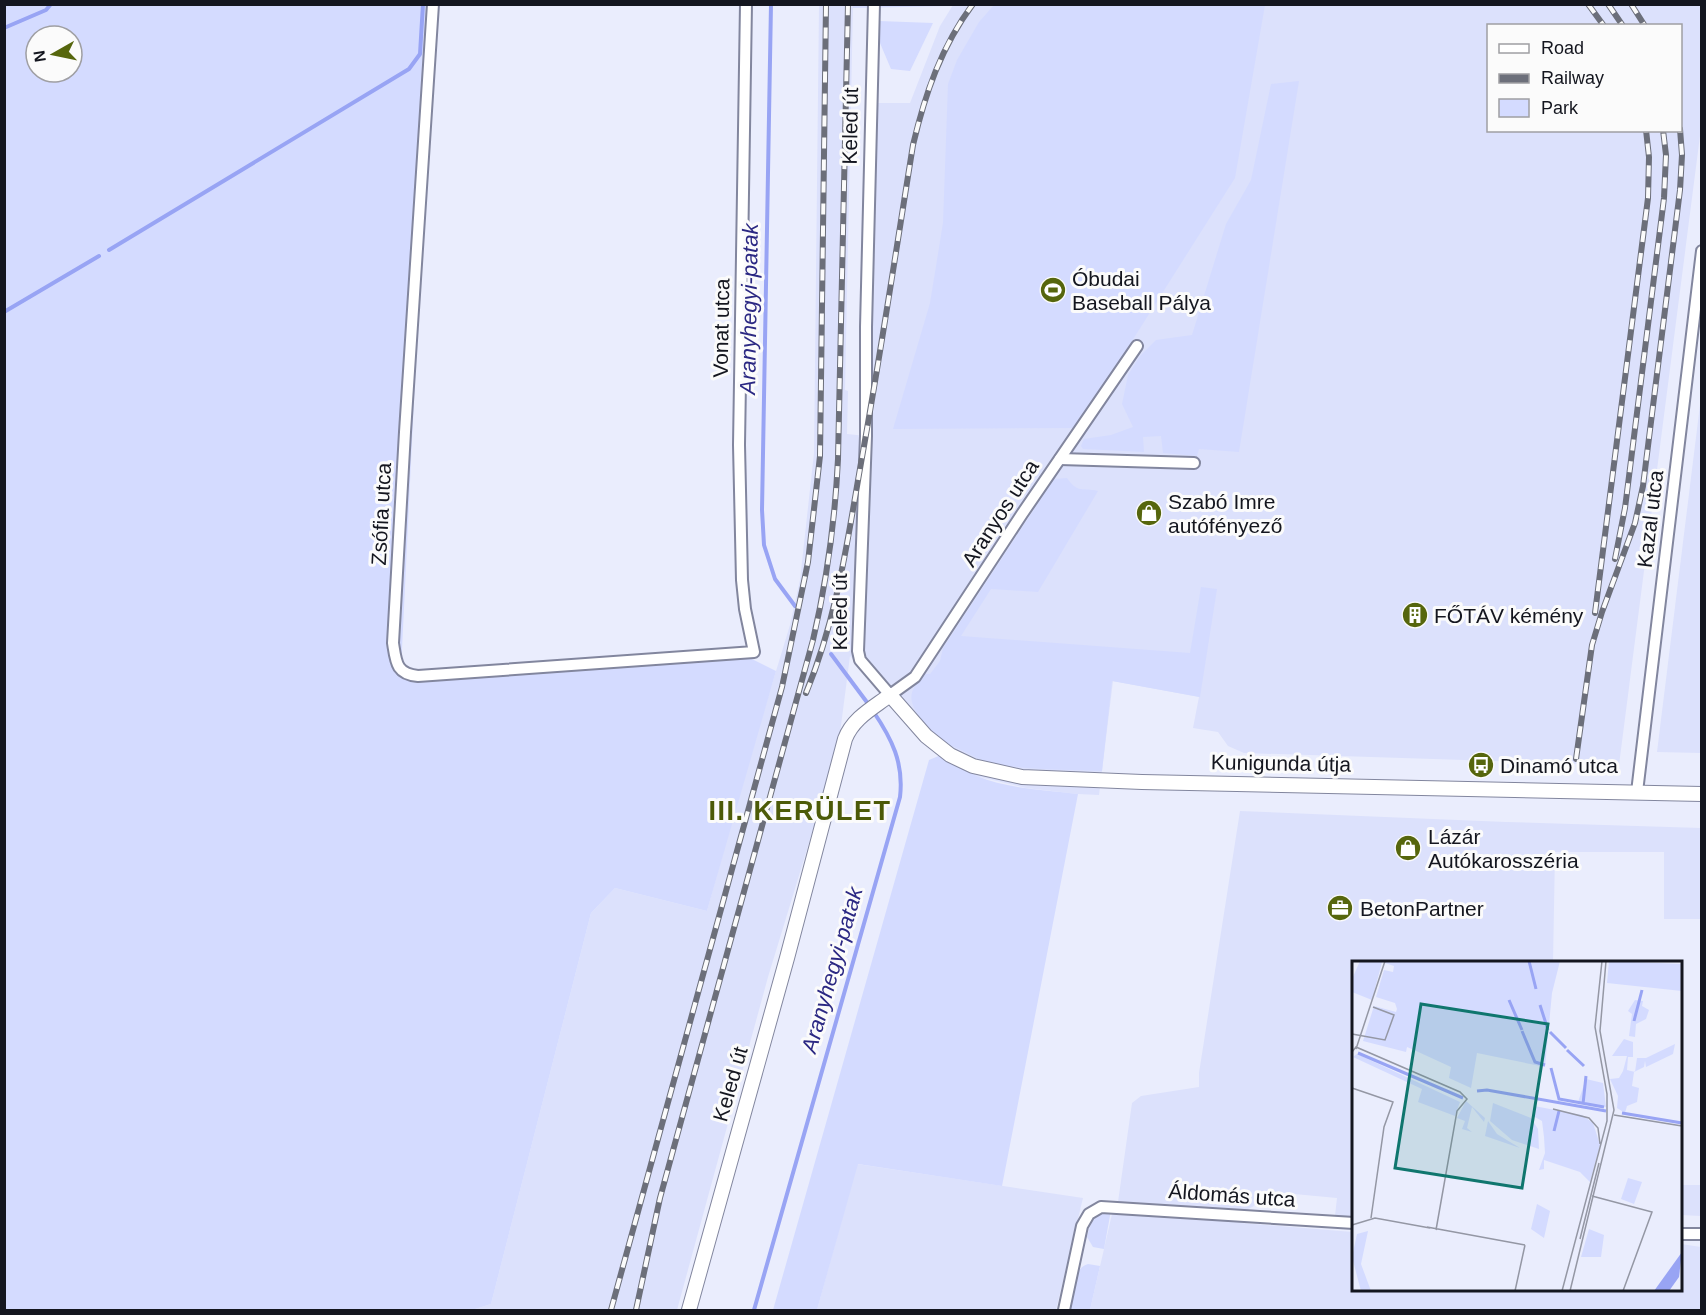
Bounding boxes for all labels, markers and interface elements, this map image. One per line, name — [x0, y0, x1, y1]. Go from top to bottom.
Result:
north arrow — [24, 24, 84, 84]
legend — [1487, 24, 1682, 132]
text: Road — [1541, 38, 1584, 58]
text: N — [30, 49, 49, 63]
text: Railway — [1541, 68, 1604, 88]
street label: Keled út — [838, 87, 862, 165]
text: Park — [1541, 98, 1579, 118]
water label: Aranyhegyi-patak — [735, 222, 763, 397]
place label: Óbudai Baseball Pálya — [1072, 267, 1211, 314]
sports icon: Óbudai Baseball Pálya — [1038, 275, 1068, 305]
street label: Vonat utca — [709, 278, 733, 378]
street label: Aranyos utca — [957, 455, 1043, 571]
street label: Zsófia utca — [367, 462, 395, 566]
street label: Kazal utca — [1633, 469, 1667, 569]
place label: Szabó Imre autófényező — [1168, 490, 1282, 537]
shop icon: Szabó Imre autófényező — [1134, 498, 1164, 528]
street label: Keled út — [828, 573, 851, 651]
building icon: FŐTÁV kémény — [1400, 600, 1430, 630]
place label: FŐTÁV kémény — [1434, 604, 1584, 627]
street label: Kunigunda útja — [1211, 750, 1352, 776]
bus stop icon: Dinamó utca — [1466, 750, 1496, 780]
place label: Dinamó utca — [1500, 754, 1618, 777]
district label: III. KERÜLET — [708, 796, 892, 826]
place label: Lázár Autókarosszéria — [1428, 825, 1579, 872]
shop icon: Lázár Autókarosszéria — [1393, 833, 1423, 863]
water label: Aranyhegyi-patak — [796, 883, 868, 1058]
office icon: BetonPartner — [1325, 893, 1355, 923]
place label: BetonPartner — [1360, 897, 1484, 920]
inset map — [1352, 961, 1682, 1291]
street label: Keled út — [708, 1044, 752, 1124]
street label: Áldomás utca — [1168, 1179, 1297, 1211]

